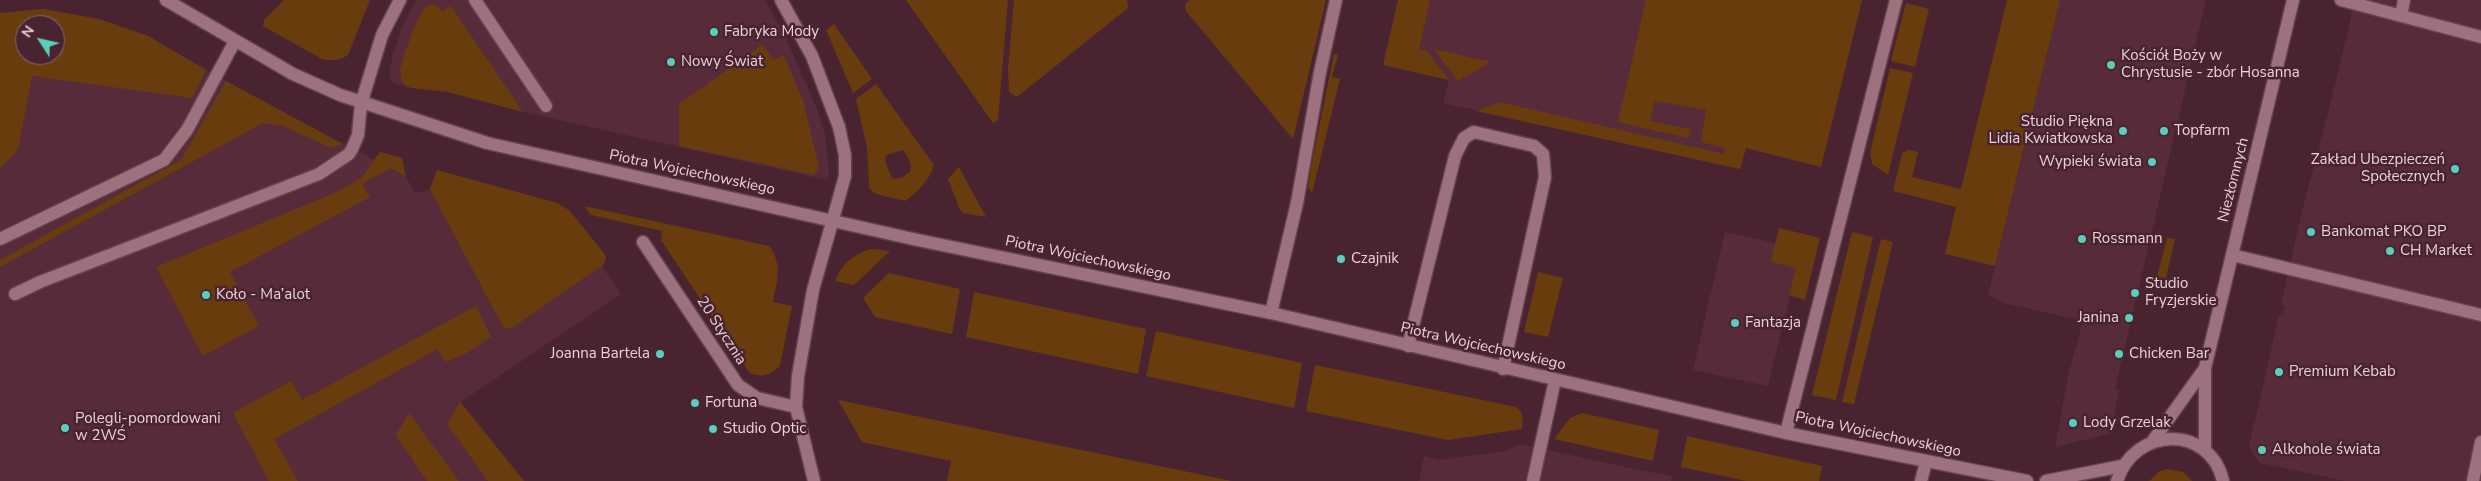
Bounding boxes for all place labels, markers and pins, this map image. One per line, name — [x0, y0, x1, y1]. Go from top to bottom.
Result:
place label: Fabryka Mody — [724, 23, 819, 41]
marker: Fabryka Mody — [708, 26, 720, 38]
place label: Kościół Boży w Chrystusie - zbór Hosanna — [2121, 47, 2300, 82]
place label: Nowy Świat — [681, 53, 763, 71]
marker: Nowy Świat — [665, 56, 677, 68]
marker: Kościół Boży w Chrystusie - zbór Hosanna — [2105, 59, 2117, 71]
place label: Studio Piękna Lidia Kwiatkowska — [1988, 113, 2113, 148]
place label: Topfarm — [2174, 122, 2230, 140]
marker: Studio Piękna Lidia Kwiatkowska — [2117, 125, 2129, 137]
marker: Topfarm — [2158, 125, 2170, 137]
place label: Zakład Ubezpieczeń Społecznych — [2311, 151, 2445, 186]
place label: Wypieki świata — [2039, 153, 2142, 171]
marker: Wypieki świata — [2146, 156, 2158, 168]
marker: Zakład Ubezpieczeń Społecznych — [2449, 163, 2461, 175]
place label: Bankomat PKO BP — [2321, 223, 2447, 241]
marker: Bankomat PKO BP — [2305, 226, 2317, 238]
place label: Rossmann — [2092, 230, 2162, 248]
marker: Rossmann — [2076, 233, 2088, 245]
place label: CH Market — [2400, 242, 2472, 260]
marker: CH Market — [2384, 245, 2396, 257]
place label: Czajnik — [1351, 250, 1399, 268]
marker: Czajnik — [1335, 253, 1347, 265]
place label: Studio Fryzjerskie — [2145, 275, 2216, 310]
place label: Koło - Ma’alot — [216, 286, 310, 304]
marker: Studio Fryzjerskie — [2129, 287, 2141, 299]
marker: Koło - Ma’alot — [200, 289, 212, 301]
place label: Janina — [2078, 309, 2119, 327]
marker: Janina — [2123, 312, 2135, 324]
place label: Fantazja — [1745, 314, 1801, 332]
marker: Fantazja — [1729, 317, 1741, 329]
place label: Joanna Bartela — [551, 345, 650, 363]
place label: Chicken Bar — [2129, 345, 2209, 363]
marker: Joanna Bartela — [654, 348, 666, 360]
marker: Chicken Bar — [2113, 348, 2125, 360]
place label: Premium Kebab — [2289, 363, 2396, 381]
marker: Premium Kebab — [2273, 366, 2285, 378]
place label: Fortuna — [705, 394, 757, 412]
marker: Fortuna — [689, 397, 701, 409]
place label: Polegli-pomordowani w 2WŚ — [75, 410, 221, 445]
place label: Lody Grzelak — [2083, 414, 2171, 432]
marker: Lody Grzelak — [2067, 417, 2079, 429]
place label: Studio Optic — [723, 420, 806, 438]
marker: Polegli-pomordowani w 2WŚ — [59, 422, 71, 434]
marker: Studio Optic — [707, 423, 719, 435]
place label: Alkohole świata — [2272, 441, 2380, 459]
marker: Alkohole świata — [2256, 444, 2268, 456]

